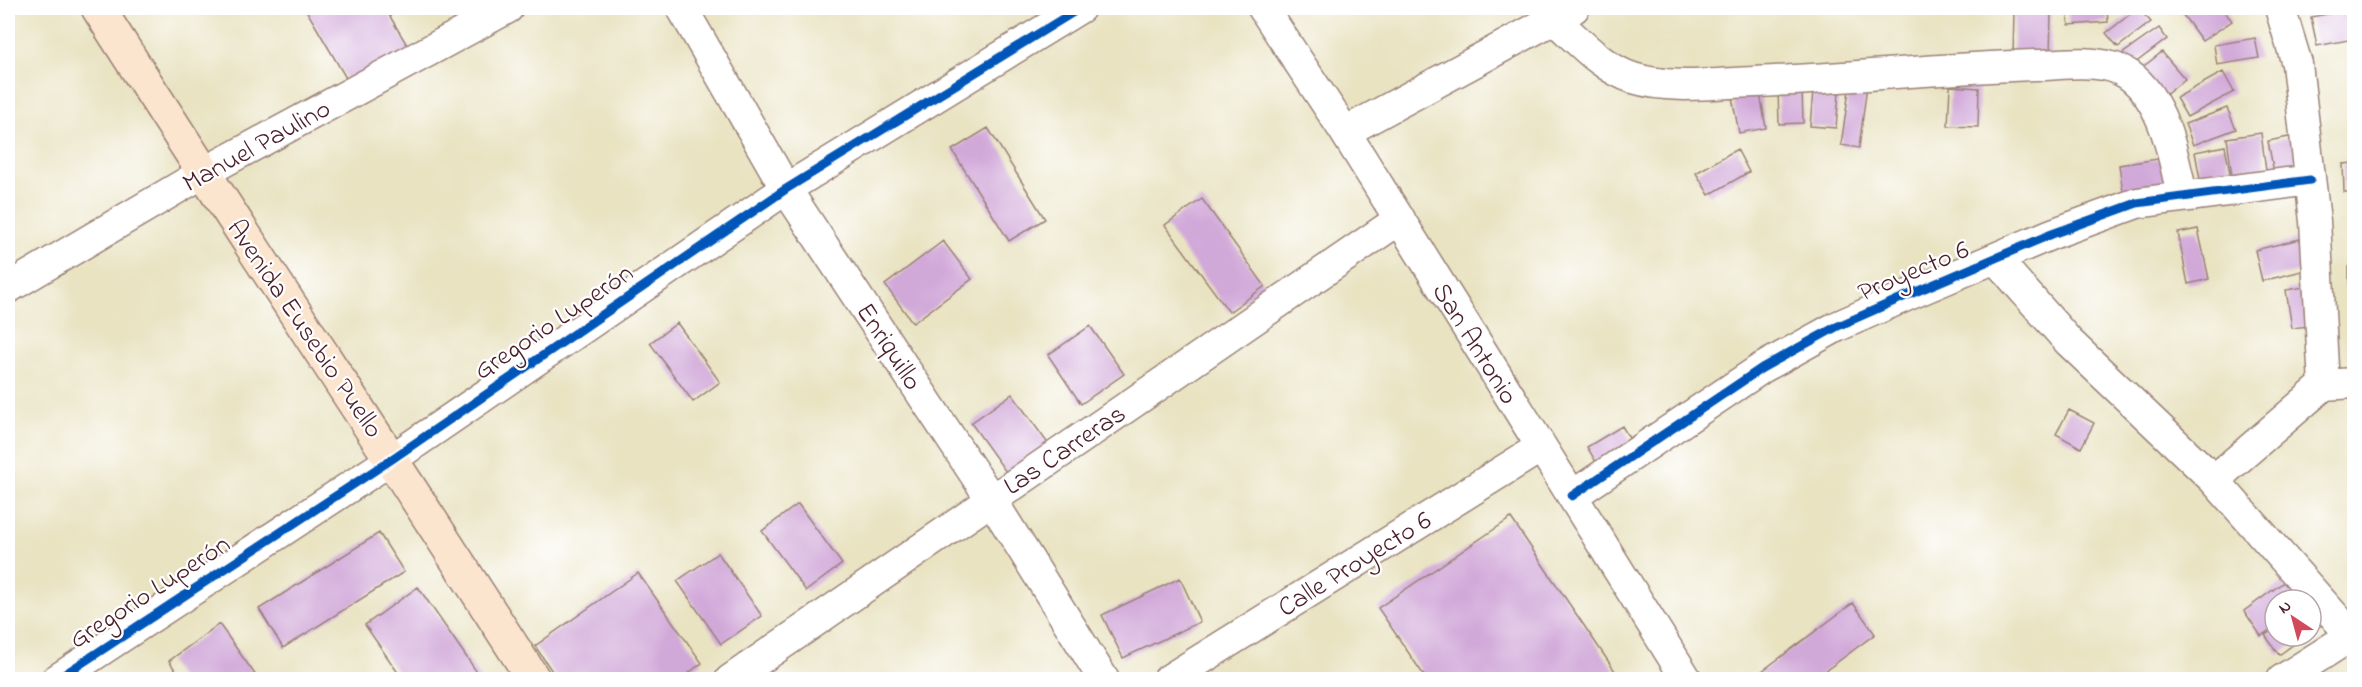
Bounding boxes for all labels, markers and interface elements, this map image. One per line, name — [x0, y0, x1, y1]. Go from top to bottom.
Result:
street label: Manuel Paulino — [176, 90, 338, 204]
street label: Avenida Eusebio Puello — [216, 212, 392, 447]
street label: Proyecto 6 — [1852, 231, 1976, 313]
street label: Gregorio Luperón — [467, 255, 642, 391]
street label: San Antonio — [1421, 276, 1527, 413]
street label: Enriquillo — [845, 296, 931, 399]
street label: Las Carreras — [996, 396, 1134, 506]
street label: Calle Proyecto 6 — [1271, 502, 1440, 628]
street label: Gregorio Luperón — [62, 526, 239, 660]
north arrow — [2263, 588, 2323, 648]
text: N — [2274, 594, 2297, 620]

